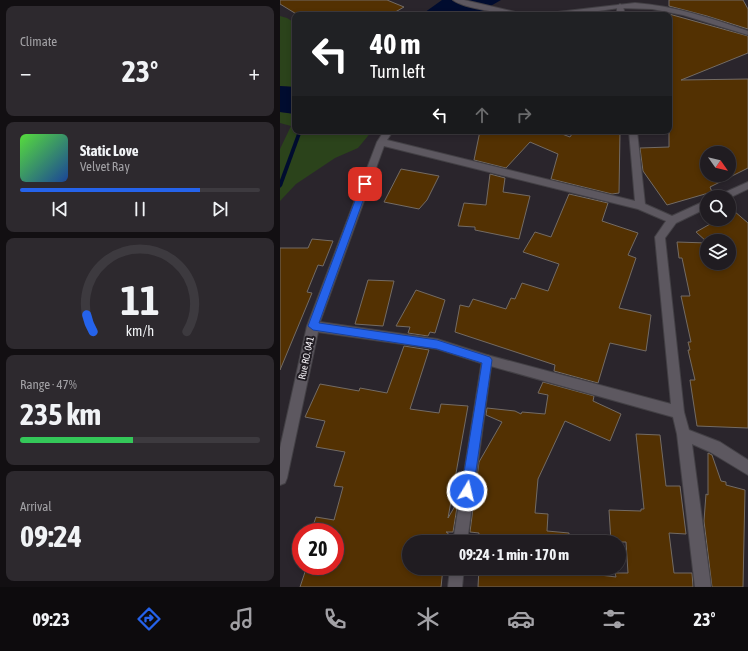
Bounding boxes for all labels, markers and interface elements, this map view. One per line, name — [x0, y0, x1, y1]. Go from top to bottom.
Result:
icon: left — [304, 28, 356, 80]
text: 40 m — [370, 28, 420, 60]
text: Climate — [20, 34, 57, 49]
text: 23° — [122, 54, 158, 88]
text: − — [20, 59, 31, 85]
text: + — [249, 59, 260, 85]
text: Turn left — [370, 61, 425, 82]
icon: left — [429, 104, 451, 126]
icon: ahead — [471, 104, 493, 126]
icon: right — [513, 104, 535, 126]
text: Static Love — [80, 142, 139, 159]
north arrow — [700, 146, 736, 182]
map controls — [700, 146, 736, 270]
text: Velvet Ray — [80, 159, 130, 174]
pin — [348, 167, 382, 201]
icon: arrive — [354, 173, 376, 195]
button: search — [700, 190, 736, 226]
icon: previous — [49, 198, 71, 220]
icon: pause — [129, 198, 151, 220]
icon: next — [209, 198, 231, 220]
button: layers — [700, 234, 736, 270]
text: 11 — [120, 275, 160, 323]
text: km/h — [126, 322, 154, 338]
street label: Rue RO. 041 — [296, 335, 316, 380]
text: Range · 47% — [20, 377, 77, 392]
text: 235 km — [20, 397, 101, 431]
position arrow — [446, 470, 488, 512]
text: Arrival — [20, 499, 52, 514]
text: 09:24 — [20, 519, 82, 553]
speed limit sign: 20 — [292, 523, 344, 575]
text: 09:24 · 1 min · 170 m — [459, 546, 569, 563]
icon: directions — [135, 605, 163, 633]
icon: music — [228, 605, 256, 633]
icon: phone — [321, 605, 349, 633]
icon: climate — [414, 605, 442, 633]
icon: car — [507, 605, 535, 633]
icon: filters — [600, 605, 628, 633]
text: 09:23 — [33, 609, 70, 630]
text: 23° — [693, 609, 715, 630]

